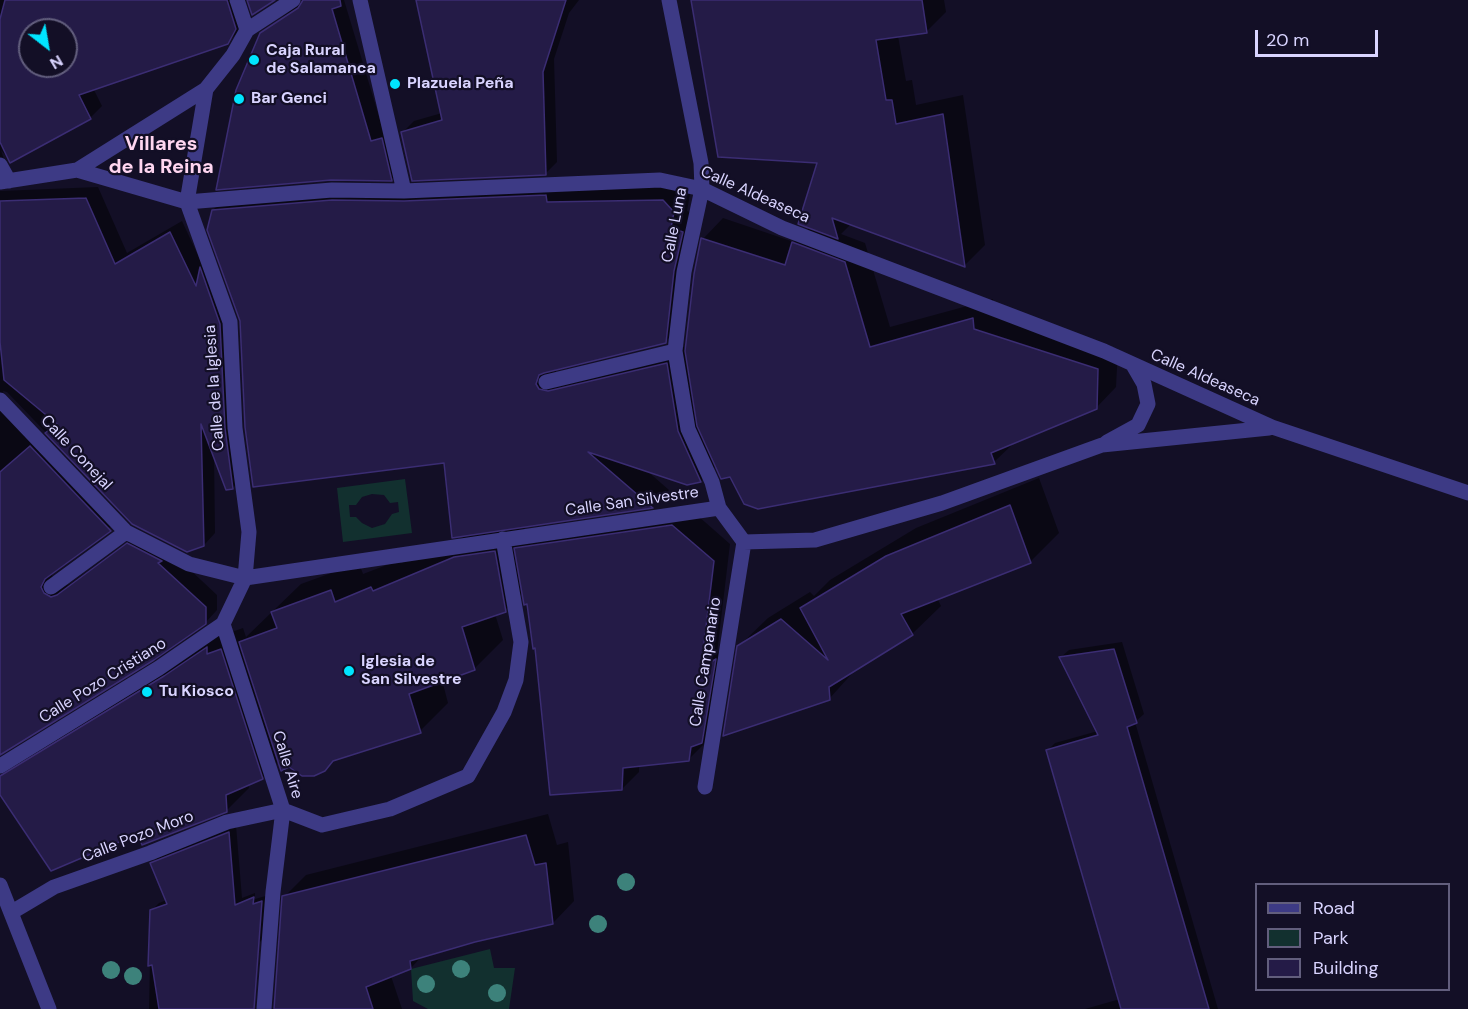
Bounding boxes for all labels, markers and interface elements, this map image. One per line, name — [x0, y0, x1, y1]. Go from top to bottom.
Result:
north arrow — [18, 18, 78, 78]
scale bar — [1258, 18, 1381, 56]
text: 20 m — [1266, 28, 1309, 52]
place label: Caja Rural de Salamanca — [266, 41, 376, 79]
text: N — [46, 50, 67, 74]
marker: Caja Rural de Salamanca — [247, 53, 261, 67]
place label: Plazuela Peña — [407, 74, 514, 94]
marker: Plazuela Peña — [388, 77, 402, 91]
place label: Bar Genci — [251, 89, 327, 109]
marker: Bar Genci — [232, 92, 246, 106]
district label: Villares de la Reina — [108, 133, 214, 180]
street label: Calle Aldeaseca — [697, 162, 813, 228]
street label: Calle Luna — [658, 186, 692, 264]
street label: Calle de la Iglesia — [201, 324, 229, 452]
street label: Calle Aldeaseca — [1147, 345, 1263, 411]
street label: Calle Conejal — [36, 411, 116, 495]
street label: Calle San Silvestre — [564, 483, 700, 521]
street label: Calle Campanario — [686, 596, 726, 728]
street label: Calle Pozo Cristiano — [36, 634, 170, 728]
place label: Iglesia de San Silvestre — [361, 652, 462, 690]
marker: Iglesia de San Silvestre — [342, 664, 356, 678]
place label: Tu Kiosco — [159, 682, 234, 702]
marker: Tu Kiosco — [140, 685, 154, 699]
street label: Calle Aire — [268, 729, 306, 801]
street label: Calle Pozo Moro — [79, 807, 197, 867]
legend — [1255, 883, 1450, 991]
text: Road — [1313, 896, 1355, 920]
text: Park — [1313, 926, 1349, 950]
text: Building — [1313, 956, 1378, 980]

